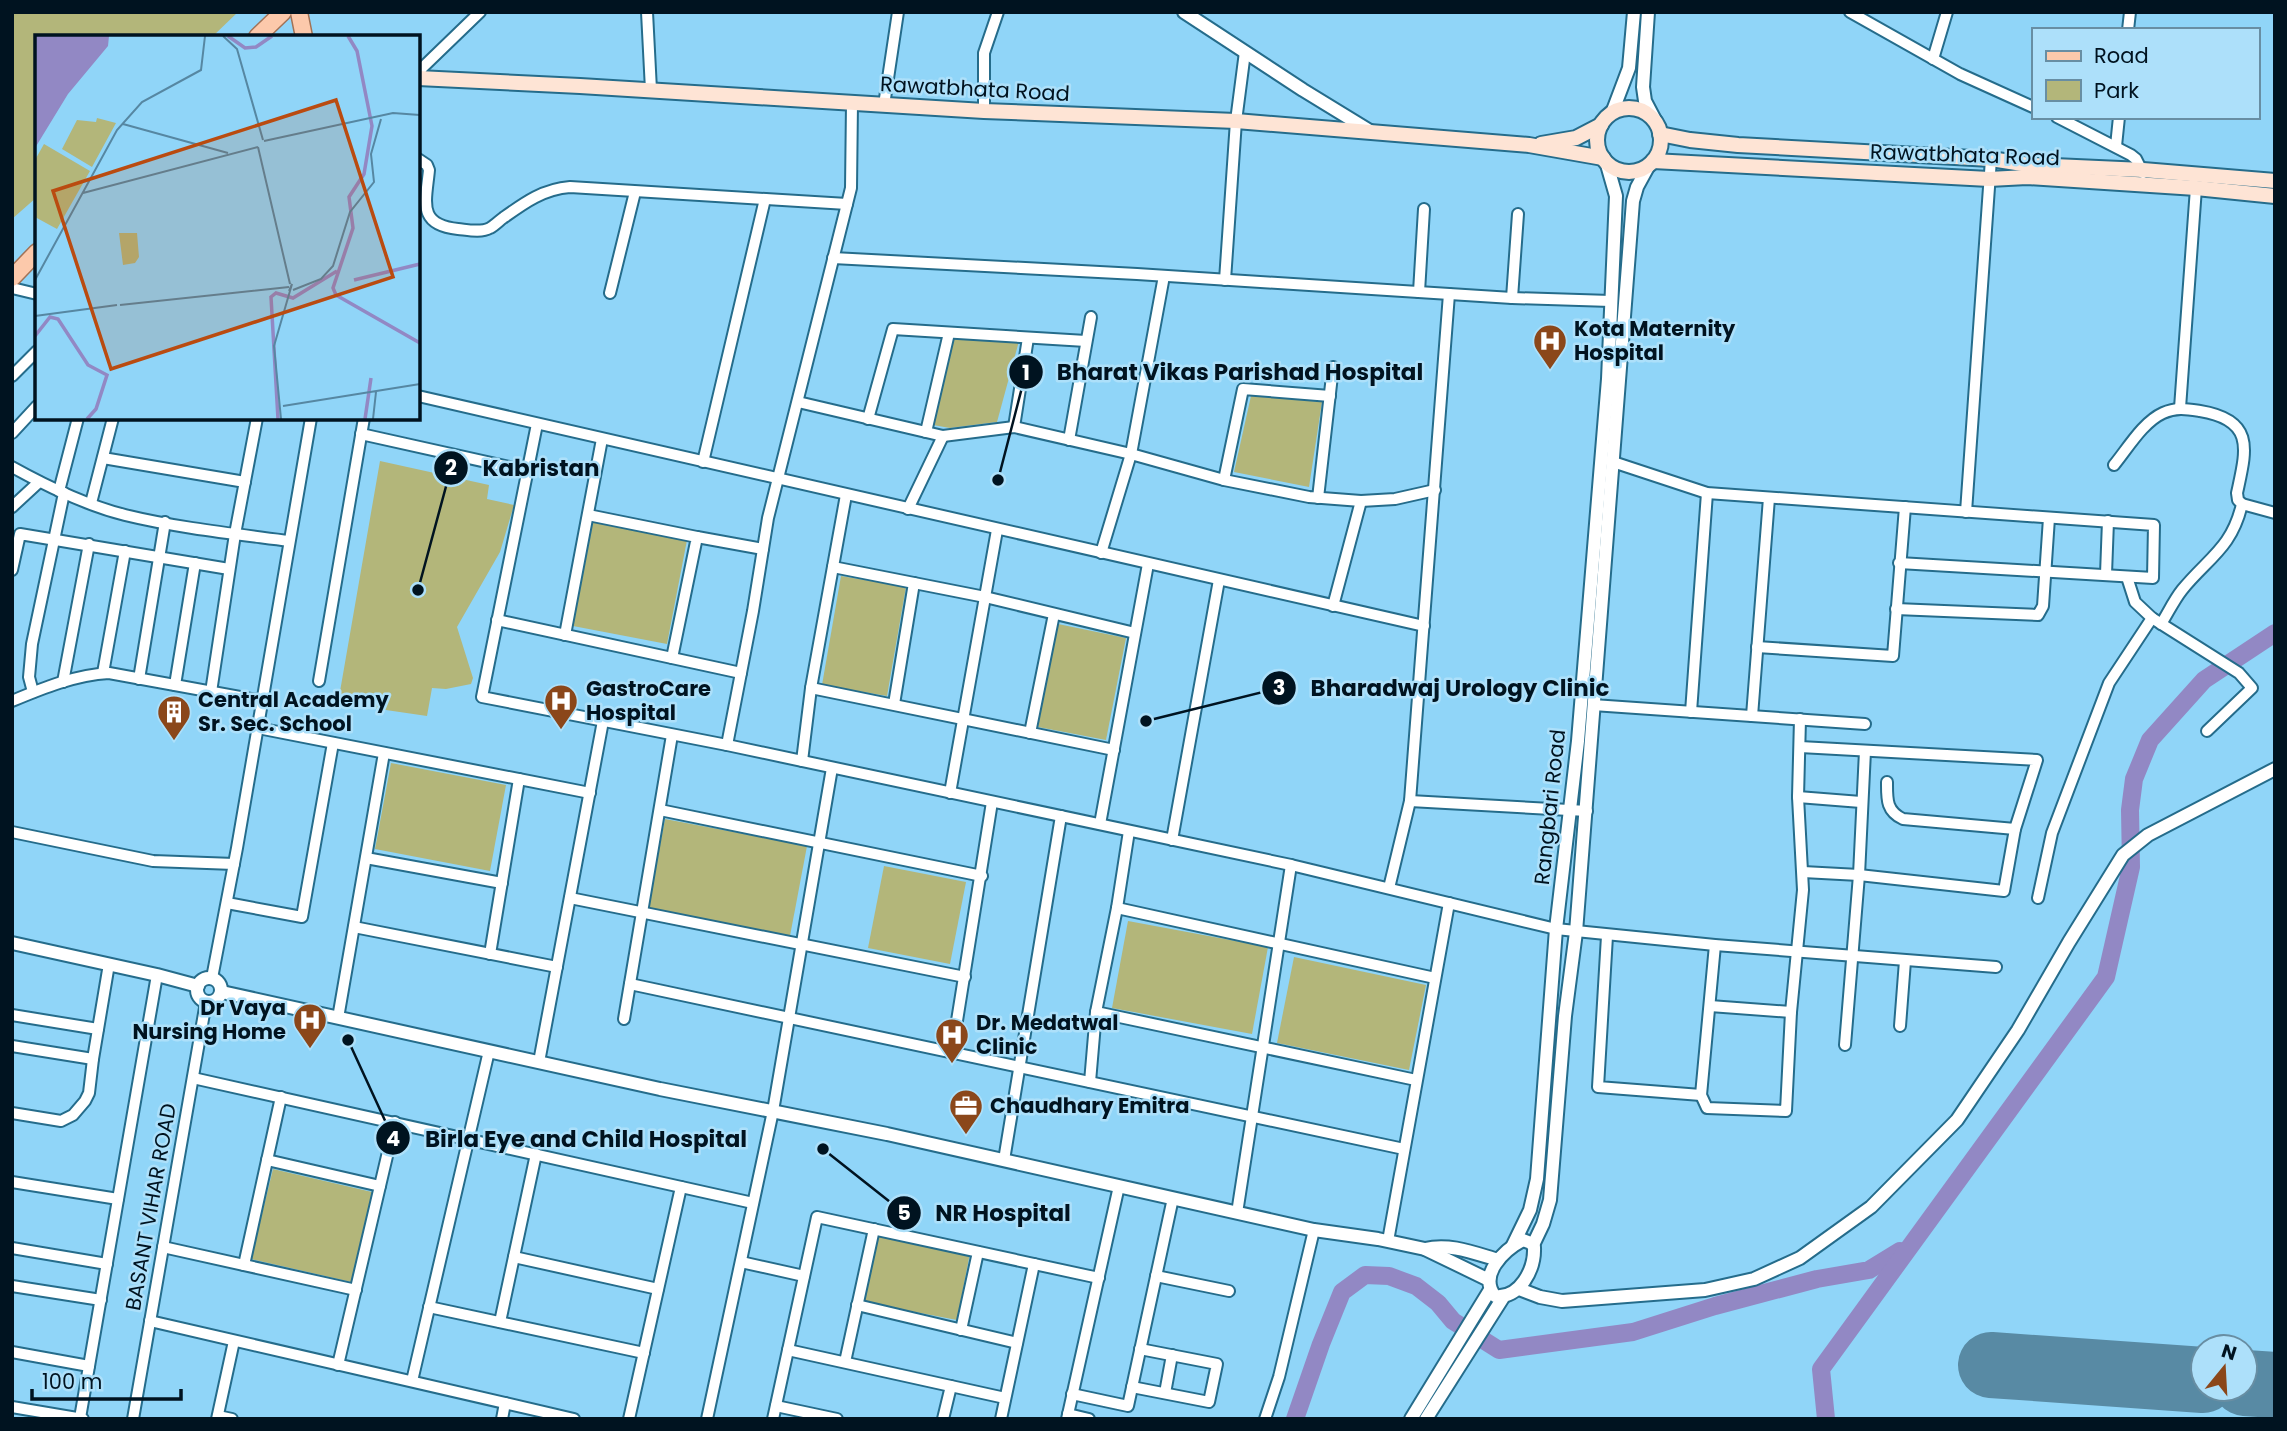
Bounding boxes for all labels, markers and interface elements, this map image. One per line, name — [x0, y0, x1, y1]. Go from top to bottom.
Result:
legend — [2032, 28, 2259, 119]
inset map — [35, 35, 420, 420]
text: Road — [2094, 41, 2149, 70]
street label: Rawatbhata Road — [879, 69, 1071, 108]
text: Park — [2094, 76, 2139, 105]
street label: Rawatbhata Road — [1870, 137, 2060, 172]
place label: Kota Maternity Hospital — [1574, 314, 1736, 367]
hospital icon: Kota Maternity Hospital — [1531, 322, 1569, 371]
callout: Bharat Vikas Parishad Hospital — [1008, 350, 1438, 394]
text: Bharat Vikas Parishad Hospital — [1057, 356, 1423, 388]
text: 1 — [1022, 358, 1030, 387]
callout: Kabristan — [434, 446, 614, 490]
text: Kabristan — [482, 452, 600, 484]
text: 2 — [445, 453, 457, 482]
callout: Bharadwaj Urology Clinic — [1262, 666, 1624, 710]
text: Bharadwaj Urology Clinic — [1310, 672, 1610, 704]
text: 3 — [1273, 673, 1285, 702]
place label: GastroCare Hospital — [586, 674, 711, 727]
hospital icon: GastroCare Hospital — [542, 682, 580, 731]
place label: Central Academy Sr. Sec. School — [198, 685, 389, 738]
building icon: Central Academy Sr. Sec. School — [155, 693, 193, 742]
street label: Rangbari Road — [1527, 728, 1572, 886]
place label: Dr Vaya Nursing Home — [132, 993, 286, 1046]
hospital icon: Dr Vaya Nursing Home — [291, 1001, 329, 1050]
place label: Dr. Medatwal Clinic — [976, 1008, 1119, 1061]
hospital icon: Dr. Medatwal Clinic — [933, 1016, 971, 1065]
office icon: Chaudhary Emitra — [947, 1087, 985, 1136]
place label: Chaudhary Emitra — [990, 1091, 1190, 1120]
street label: BASANT VIHAR ROAD — [118, 1101, 183, 1313]
callout: Birla Eye and Child Hospital — [375, 1116, 761, 1160]
text: Birla Eye and Child Hospital — [425, 1123, 747, 1155]
text: 4 — [386, 1124, 400, 1153]
callout: NR Hospital — [886, 1191, 1085, 1235]
text: NR Hospital — [935, 1197, 1071, 1229]
text: 5 — [897, 1198, 911, 1227]
north arrow — [2189, 1333, 2259, 1403]
text: N — [2218, 1337, 2240, 1367]
scale bar — [32, 1358, 180, 1402]
text: 100 m — [42, 1367, 102, 1396]

